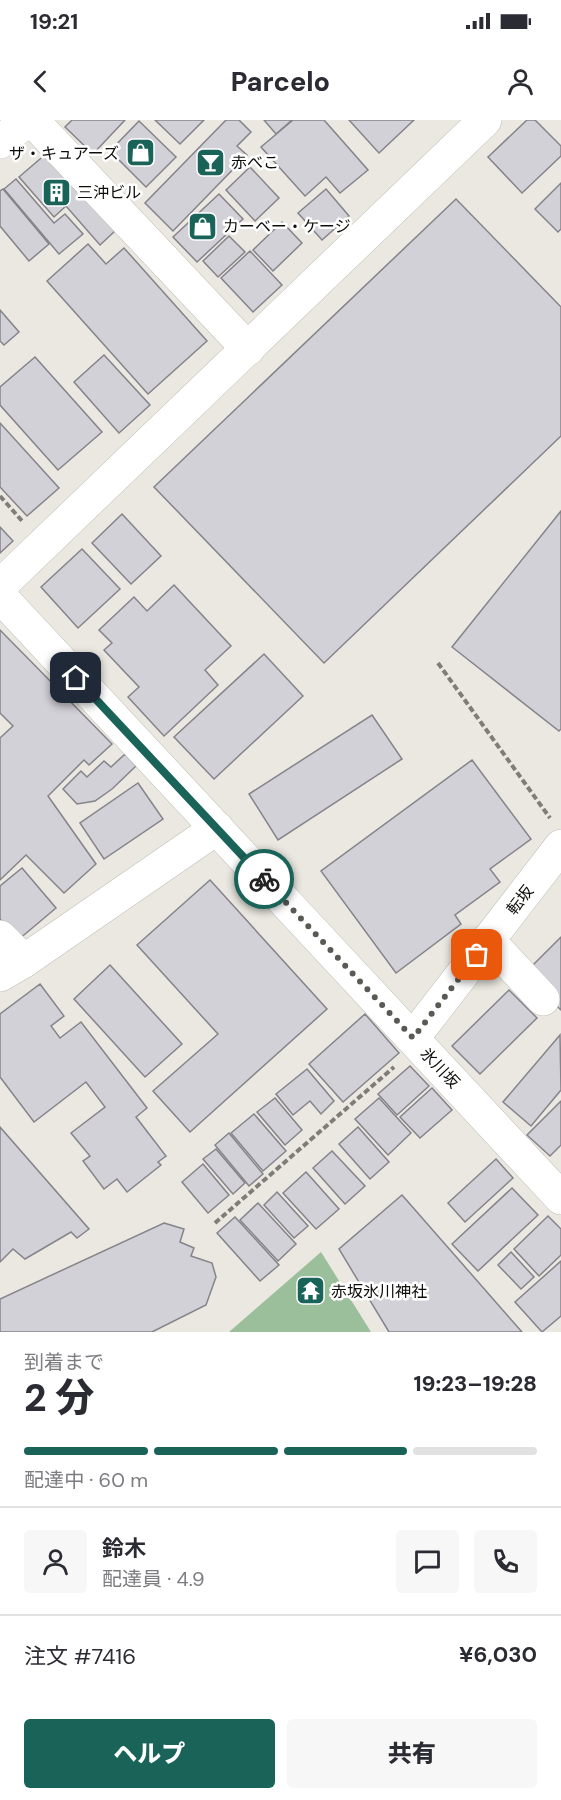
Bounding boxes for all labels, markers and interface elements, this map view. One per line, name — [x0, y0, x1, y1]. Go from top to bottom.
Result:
text: 19:21 — [30, 7, 78, 36]
text: Parcelo — [231, 64, 330, 99]
icon: back — [24, 65, 57, 98]
icon: person — [504, 65, 537, 98]
shop icon: ザ・キュアーズ — [124, 137, 156, 169]
place label: ザ・キュアーズ — [9, 143, 119, 164]
bar icon: 赤べこ — [194, 146, 226, 178]
place label: 赤べこ — [231, 152, 279, 173]
building icon: 三沖ビル — [40, 176, 72, 208]
place label: 三沖ビル — [77, 182, 141, 203]
shop icon: カーベー・ケージ — [186, 210, 218, 242]
place label: カーベー・ケージ — [223, 216, 351, 237]
pin — [50, 652, 101, 703]
icon: home — [59, 661, 92, 694]
courier — [234, 849, 294, 909]
icon: bike — [248, 863, 281, 896]
street label: 転坂 — [502, 881, 538, 919]
pin — [451, 929, 502, 980]
icon: bag — [460, 938, 493, 971]
street label: 氷川坂 — [416, 1043, 464, 1093]
temple icon: 赤坂氷川神社 — [294, 1275, 326, 1307]
place label: 赤坂氷川神社 — [331, 1281, 427, 1302]
text: 到着まで — [24, 1349, 104, 1375]
text: 19:23–19:28 — [413, 1369, 537, 1398]
text: 2 分 — [24, 1372, 95, 1423]
text: 配達中 · 60 m — [24, 1467, 148, 1493]
button: person — [24, 1530, 87, 1593]
button: chat — [396, 1530, 459, 1593]
button: phone — [474, 1530, 537, 1593]
text: 鈴木 — [102, 1534, 146, 1563]
text: 配達員 · 4.9 — [102, 1566, 205, 1592]
text: ¥6,030 — [459, 1640, 537, 1669]
text: 注文 #7416 — [24, 1642, 136, 1671]
button: ヘルプ — [24, 1719, 275, 1788]
button: 共有 — [287, 1719, 537, 1788]

